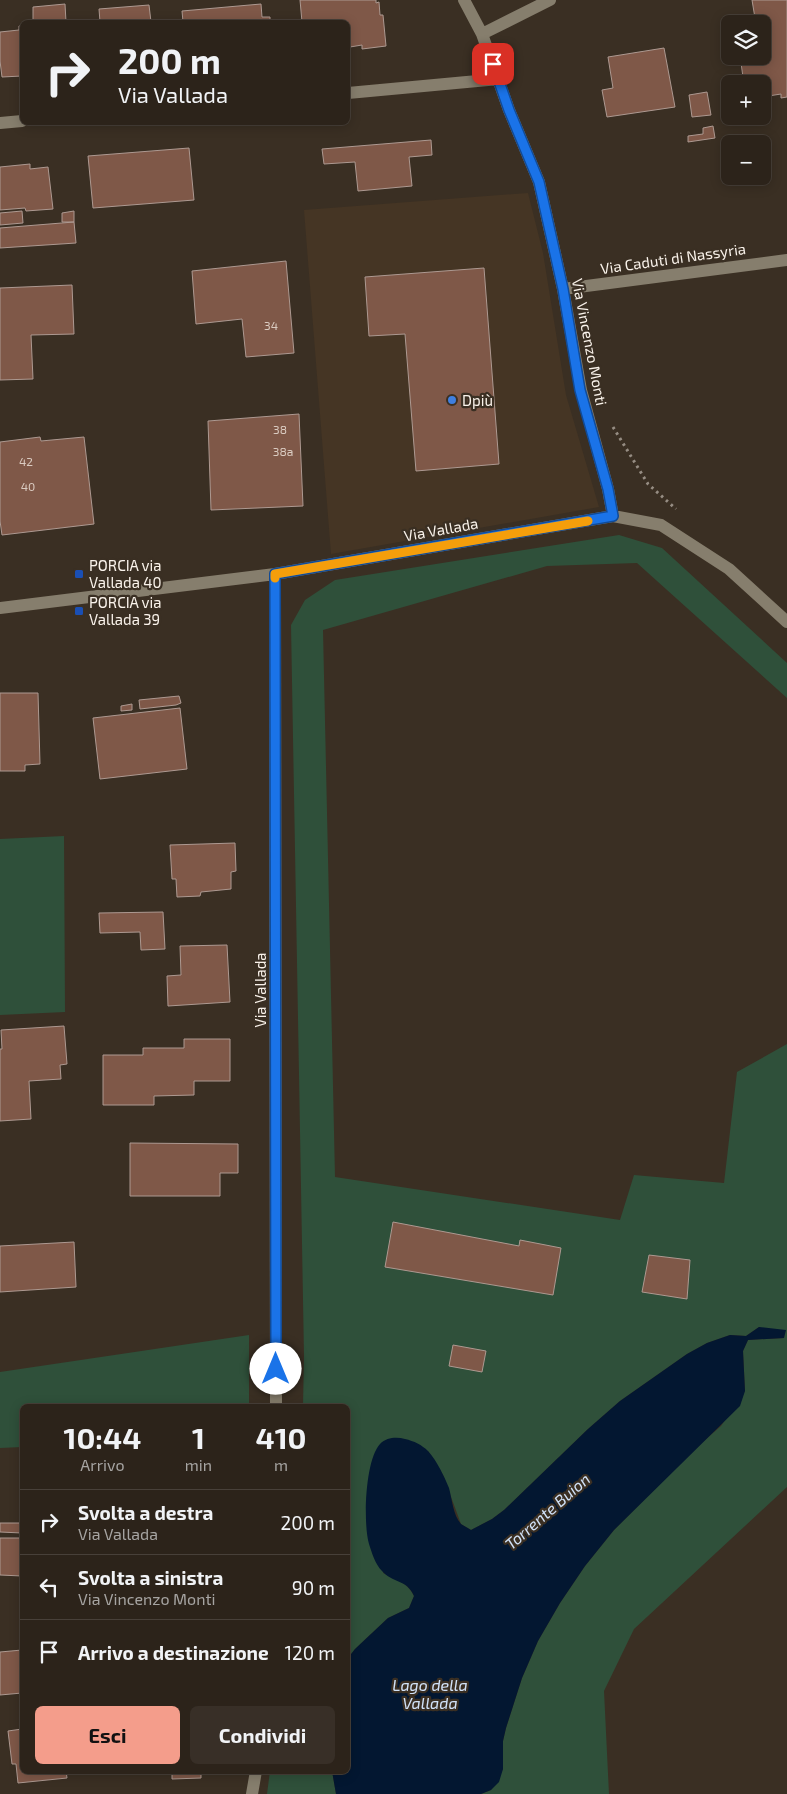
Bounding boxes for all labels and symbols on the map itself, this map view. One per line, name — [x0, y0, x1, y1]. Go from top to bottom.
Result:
pin — [472, 43, 514, 85]
street label: Via Caduti di Nassyria — [599, 239, 747, 277]
street label: Via Vincenzo Monti — [569, 277, 611, 407]
house number: 34 — [264, 318, 278, 332]
place label: Dpiù — [462, 391, 493, 409]
marker: Dpiù — [446, 394, 458, 406]
house number: 38 — [273, 422, 287, 436]
house number: 38a — [273, 444, 293, 458]
house number: 42 — [19, 454, 33, 468]
house number: 40 — [21, 479, 35, 493]
street label: Via Vallada — [402, 514, 480, 544]
place label: PORCIA via Vallada 40 — [89, 556, 162, 591]
marker: PORCIA via Vallada 40 — [73, 568, 85, 580]
place label: PORCIA via Vallada 39 — [89, 593, 162, 628]
marker: PORCIA via Vallada 39 — [73, 605, 85, 617]
street label: Via Vallada — [251, 952, 269, 1028]
position arrow — [249, 1342, 301, 1394]
water label: Torrente Buion — [501, 1469, 593, 1553]
water label: Lago della Vallada — [392, 1675, 468, 1712]

